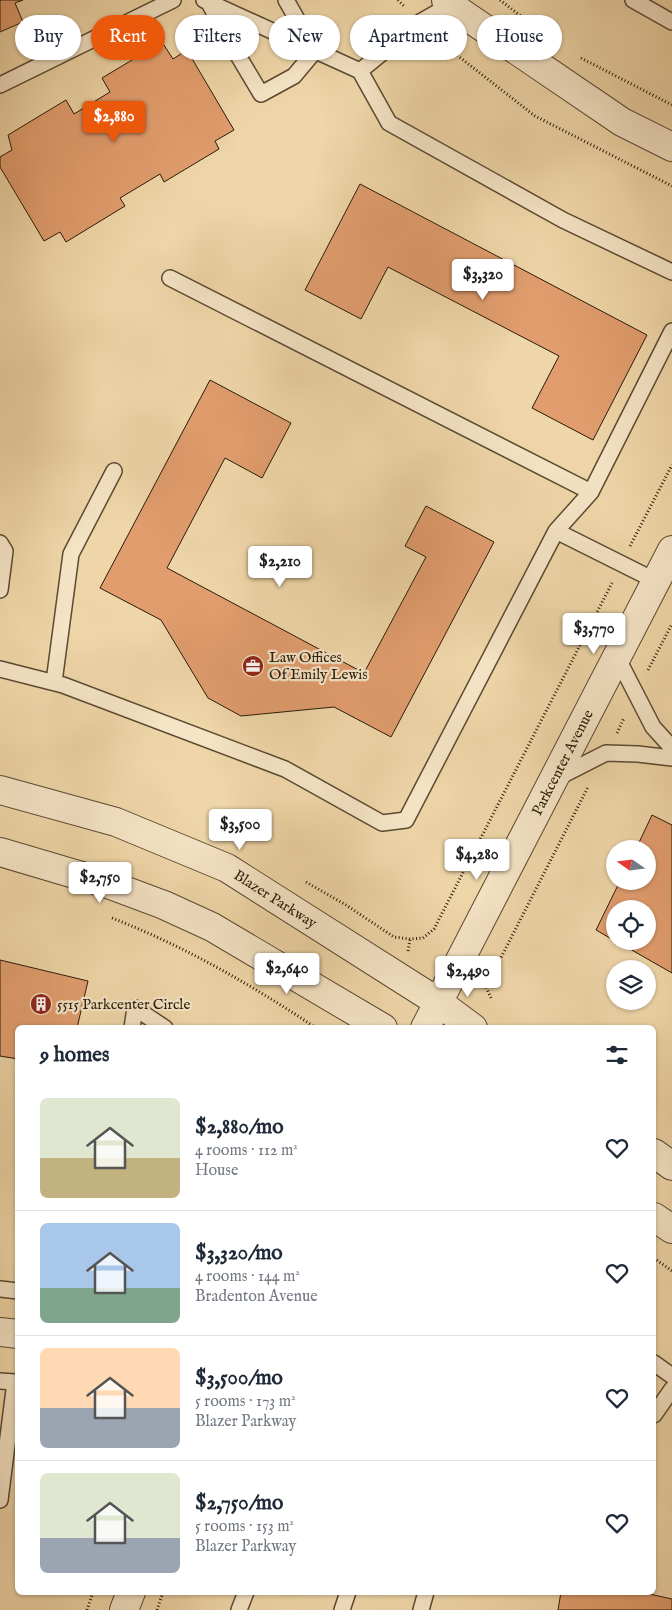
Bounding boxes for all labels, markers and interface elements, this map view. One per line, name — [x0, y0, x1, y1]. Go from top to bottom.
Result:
chip: Buy — [15, 15, 81, 60]
chip: Rent — [91, 15, 165, 60]
chip: Filters — [175, 15, 259, 60]
chip: New — [269, 15, 340, 60]
chip: Apartment — [350, 15, 467, 60]
chip: House — [477, 15, 562, 60]
pin: $2,880 — [73, 100, 155, 143]
text: $2,880 — [93, 107, 135, 127]
pin: $3,320 — [442, 258, 524, 301]
text: $3,320 — [463, 265, 503, 285]
pin: $2,210 — [239, 546, 321, 588]
text: $2,210 — [259, 552, 301, 572]
pin: $3,770 — [553, 612, 635, 655]
text: $3,770 — [573, 619, 615, 639]
place label: Law Offices Of Emily Lewis — [269, 648, 368, 684]
office icon: Law Offices Of Emily Lewis — [241, 654, 265, 678]
street label: Parkcenter Avenue — [528, 706, 598, 819]
pin: $3,500 — [199, 808, 281, 851]
text: $3,500 — [220, 815, 260, 835]
pin: $4,280 — [436, 838, 518, 881]
north arrow — [606, 840, 656, 890]
map controls — [606, 840, 656, 1010]
text: $4,280 — [455, 845, 499, 865]
pin: $2,750 — [59, 862, 141, 904]
street label: Blazer Parkway — [230, 866, 321, 933]
text: $2,750 — [80, 868, 120, 888]
button: locate — [606, 900, 656, 950]
pin: $2,640 — [246, 952, 328, 995]
pin: $2,490 — [427, 956, 509, 998]
text: $2,640 — [265, 959, 309, 979]
button: layers — [606, 960, 656, 1010]
text: $2,490 — [446, 962, 490, 982]
building icon: 5515 Parkcenter Circle — [29, 992, 53, 1016]
place label: 5515 Parkcenter Circle — [57, 995, 190, 1014]
icon: filters — [603, 1041, 631, 1069]
text: 9 homes — [40, 1042, 109, 1069]
text: $2,880/mo — [195, 1114, 283, 1141]
icon: home — [80, 1118, 140, 1178]
icon: heart — [603, 1134, 631, 1162]
text: 4 rooms · 112 m² — [195, 1141, 298, 1161]
text: House — [195, 1161, 238, 1181]
text: $3,320/mo — [195, 1240, 283, 1267]
icon: home — [80, 1243, 140, 1303]
icon: heart — [603, 1259, 631, 1287]
text: 4 rooms · 144 m² — [195, 1267, 300, 1287]
text: Bradenton Avenue — [195, 1287, 318, 1307]
text: $3,500/mo — [195, 1365, 283, 1392]
icon: home — [80, 1368, 140, 1428]
icon: heart — [603, 1384, 631, 1412]
text: 5 rooms · 173 m² — [195, 1392, 296, 1412]
text: Blazer Parkway — [195, 1412, 296, 1432]
text: $2,750/mo — [195, 1490, 283, 1517]
icon: home — [80, 1493, 140, 1553]
icon: heart — [603, 1509, 631, 1537]
text: 5 rooms · 153 m² — [195, 1517, 294, 1537]
text: Blazer Parkway — [195, 1537, 296, 1557]

